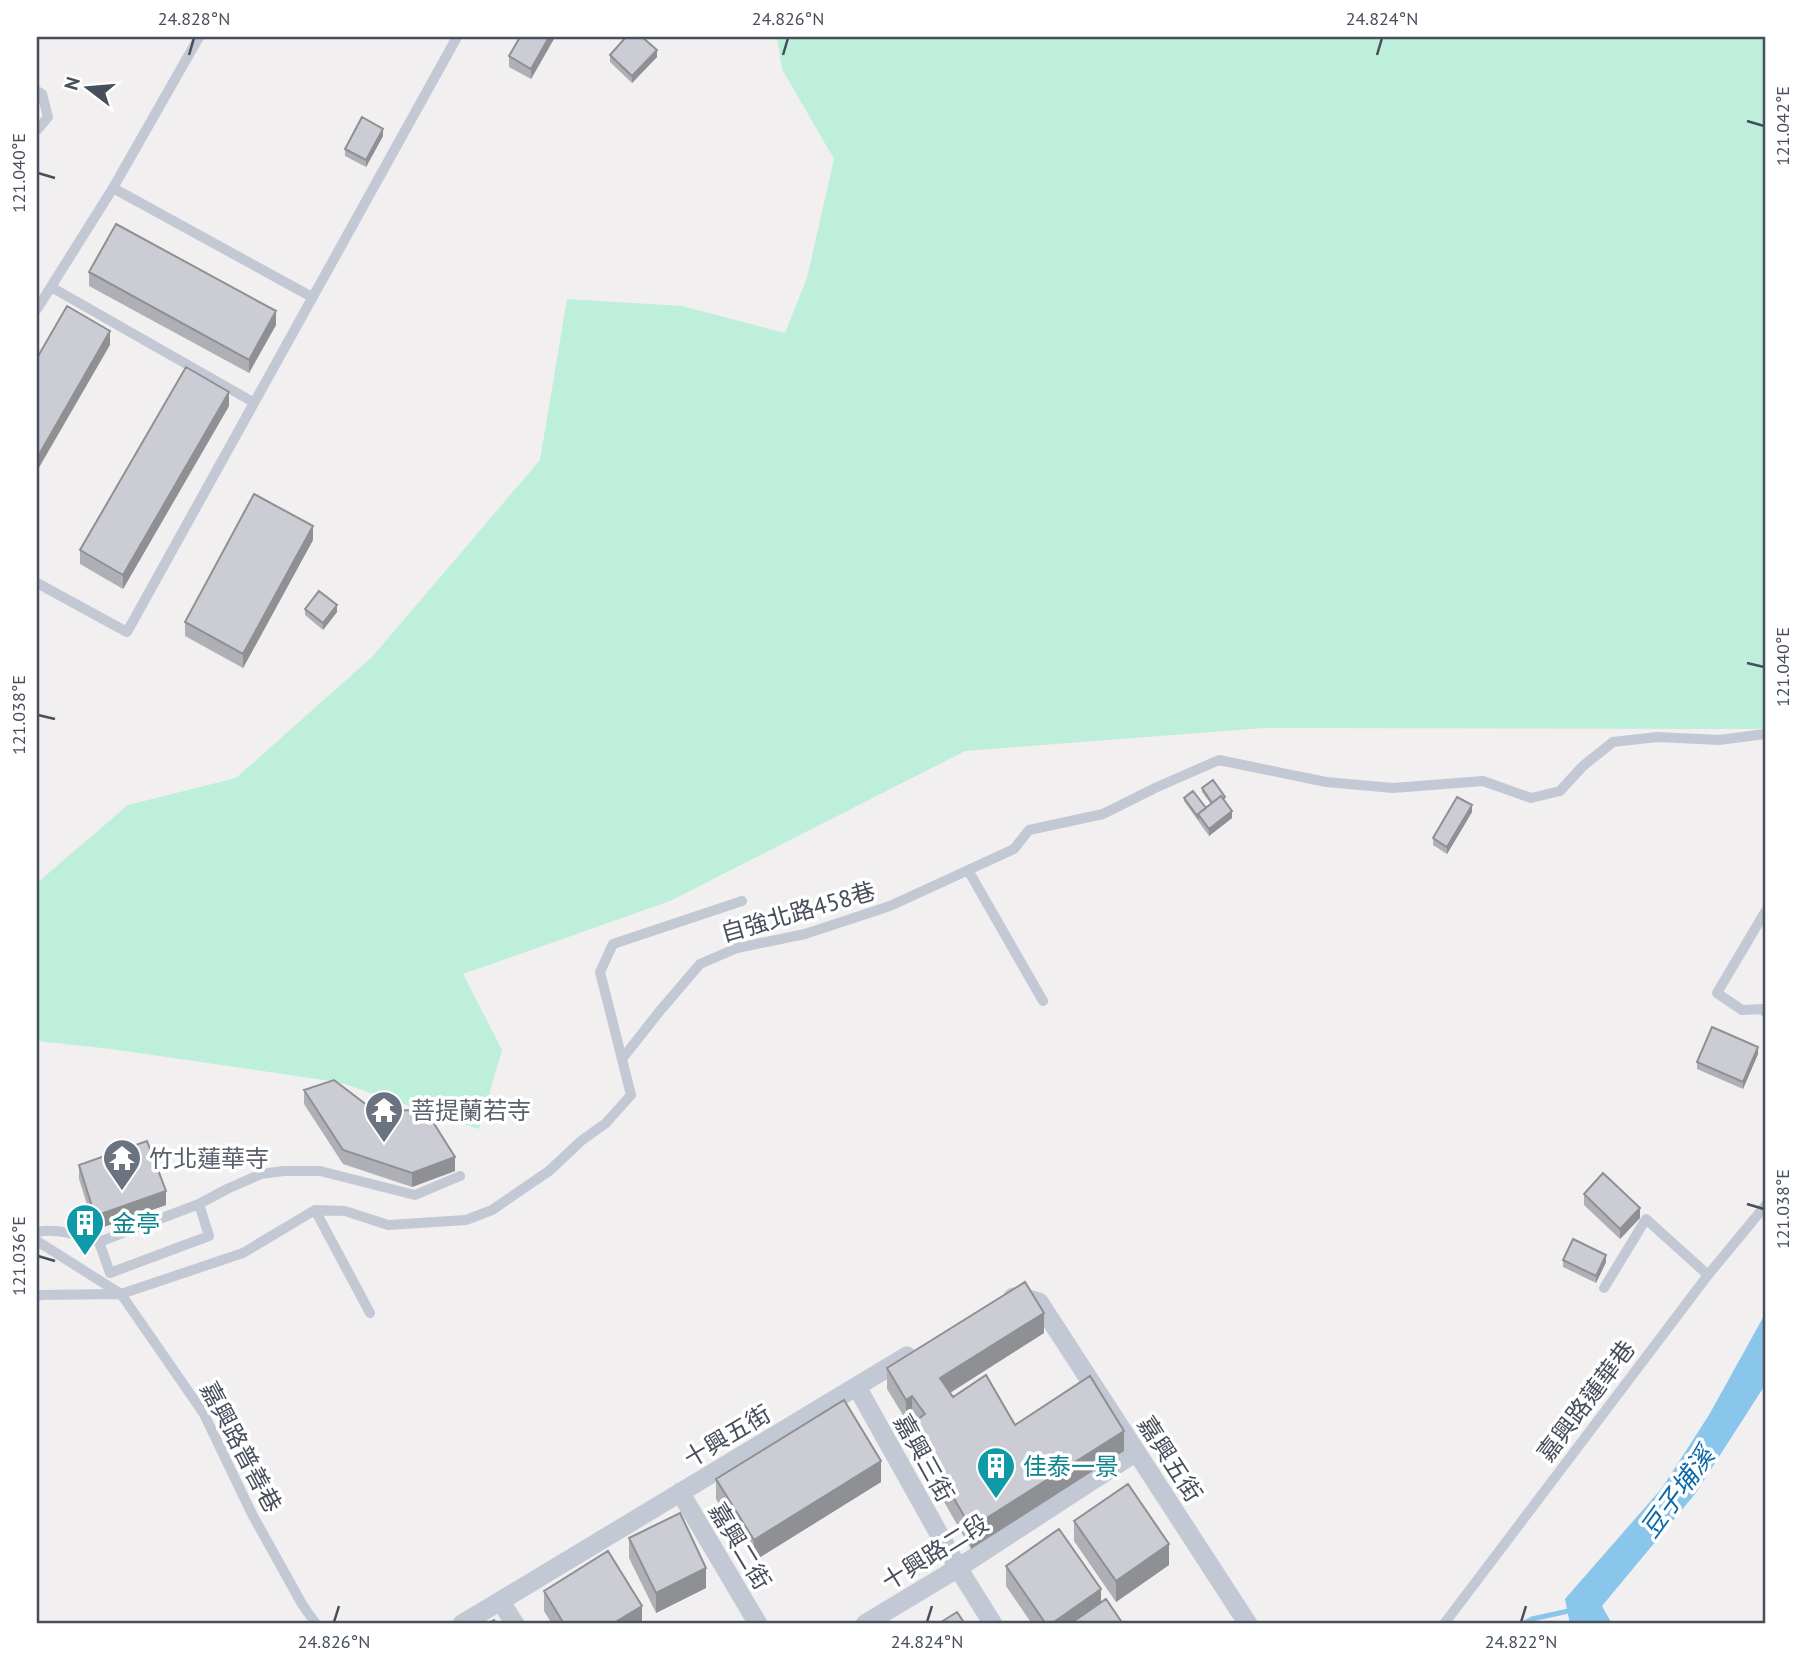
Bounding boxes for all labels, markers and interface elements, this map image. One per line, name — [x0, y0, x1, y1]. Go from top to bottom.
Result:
text: 24.828°N — [158, 7, 230, 30]
text: 24.826°N — [752, 7, 824, 30]
text: 24.824°N — [1346, 7, 1418, 30]
north arrow — [52, 52, 122, 122]
text: N — [58, 74, 85, 93]
text: 121.042°E — [1771, 86, 1794, 166]
text: 121.040°E — [7, 133, 30, 213]
text: 121.040°E — [1771, 627, 1794, 707]
text: 121.038°E — [7, 675, 30, 755]
street label: 自強北路458巷 — [717, 875, 879, 949]
temple icon: 菩提蘭若寺 — [363, 1089, 405, 1144]
place label: 菩提蘭若寺 — [411, 1095, 531, 1126]
temple icon: 竹北蓮華寺 — [101, 1137, 143, 1192]
place label: 竹北蓮華寺 — [149, 1143, 269, 1174]
text: 121.038°E — [1771, 1169, 1794, 1249]
building icon: 金亭 — [64, 1202, 106, 1257]
place label: 金亭 — [112, 1208, 160, 1239]
text: 121.036°E — [7, 1216, 30, 1296]
street label: 嘉興路蓮華巷 — [1530, 1334, 1642, 1468]
street label: 嘉興路普善巷 — [194, 1376, 288, 1518]
street label: 十興五街 — [678, 1398, 776, 1474]
street label: 嘉興三街 — [887, 1409, 961, 1507]
street label: 嘉興五街 — [1131, 1410, 1209, 1508]
water label: 豆子埔溪 — [1633, 1437, 1723, 1544]
building icon: 佳泰一景 — [975, 1445, 1017, 1500]
place label: 佳泰一景 — [1023, 1451, 1119, 1482]
street label: 嘉興二街 — [702, 1497, 778, 1595]
street label: 十興路二段 — [876, 1507, 994, 1597]
text: 24.826°N — [298, 1630, 370, 1653]
text: 24.824°N — [891, 1630, 963, 1653]
text: 24.822°N — [1485, 1630, 1557, 1653]

